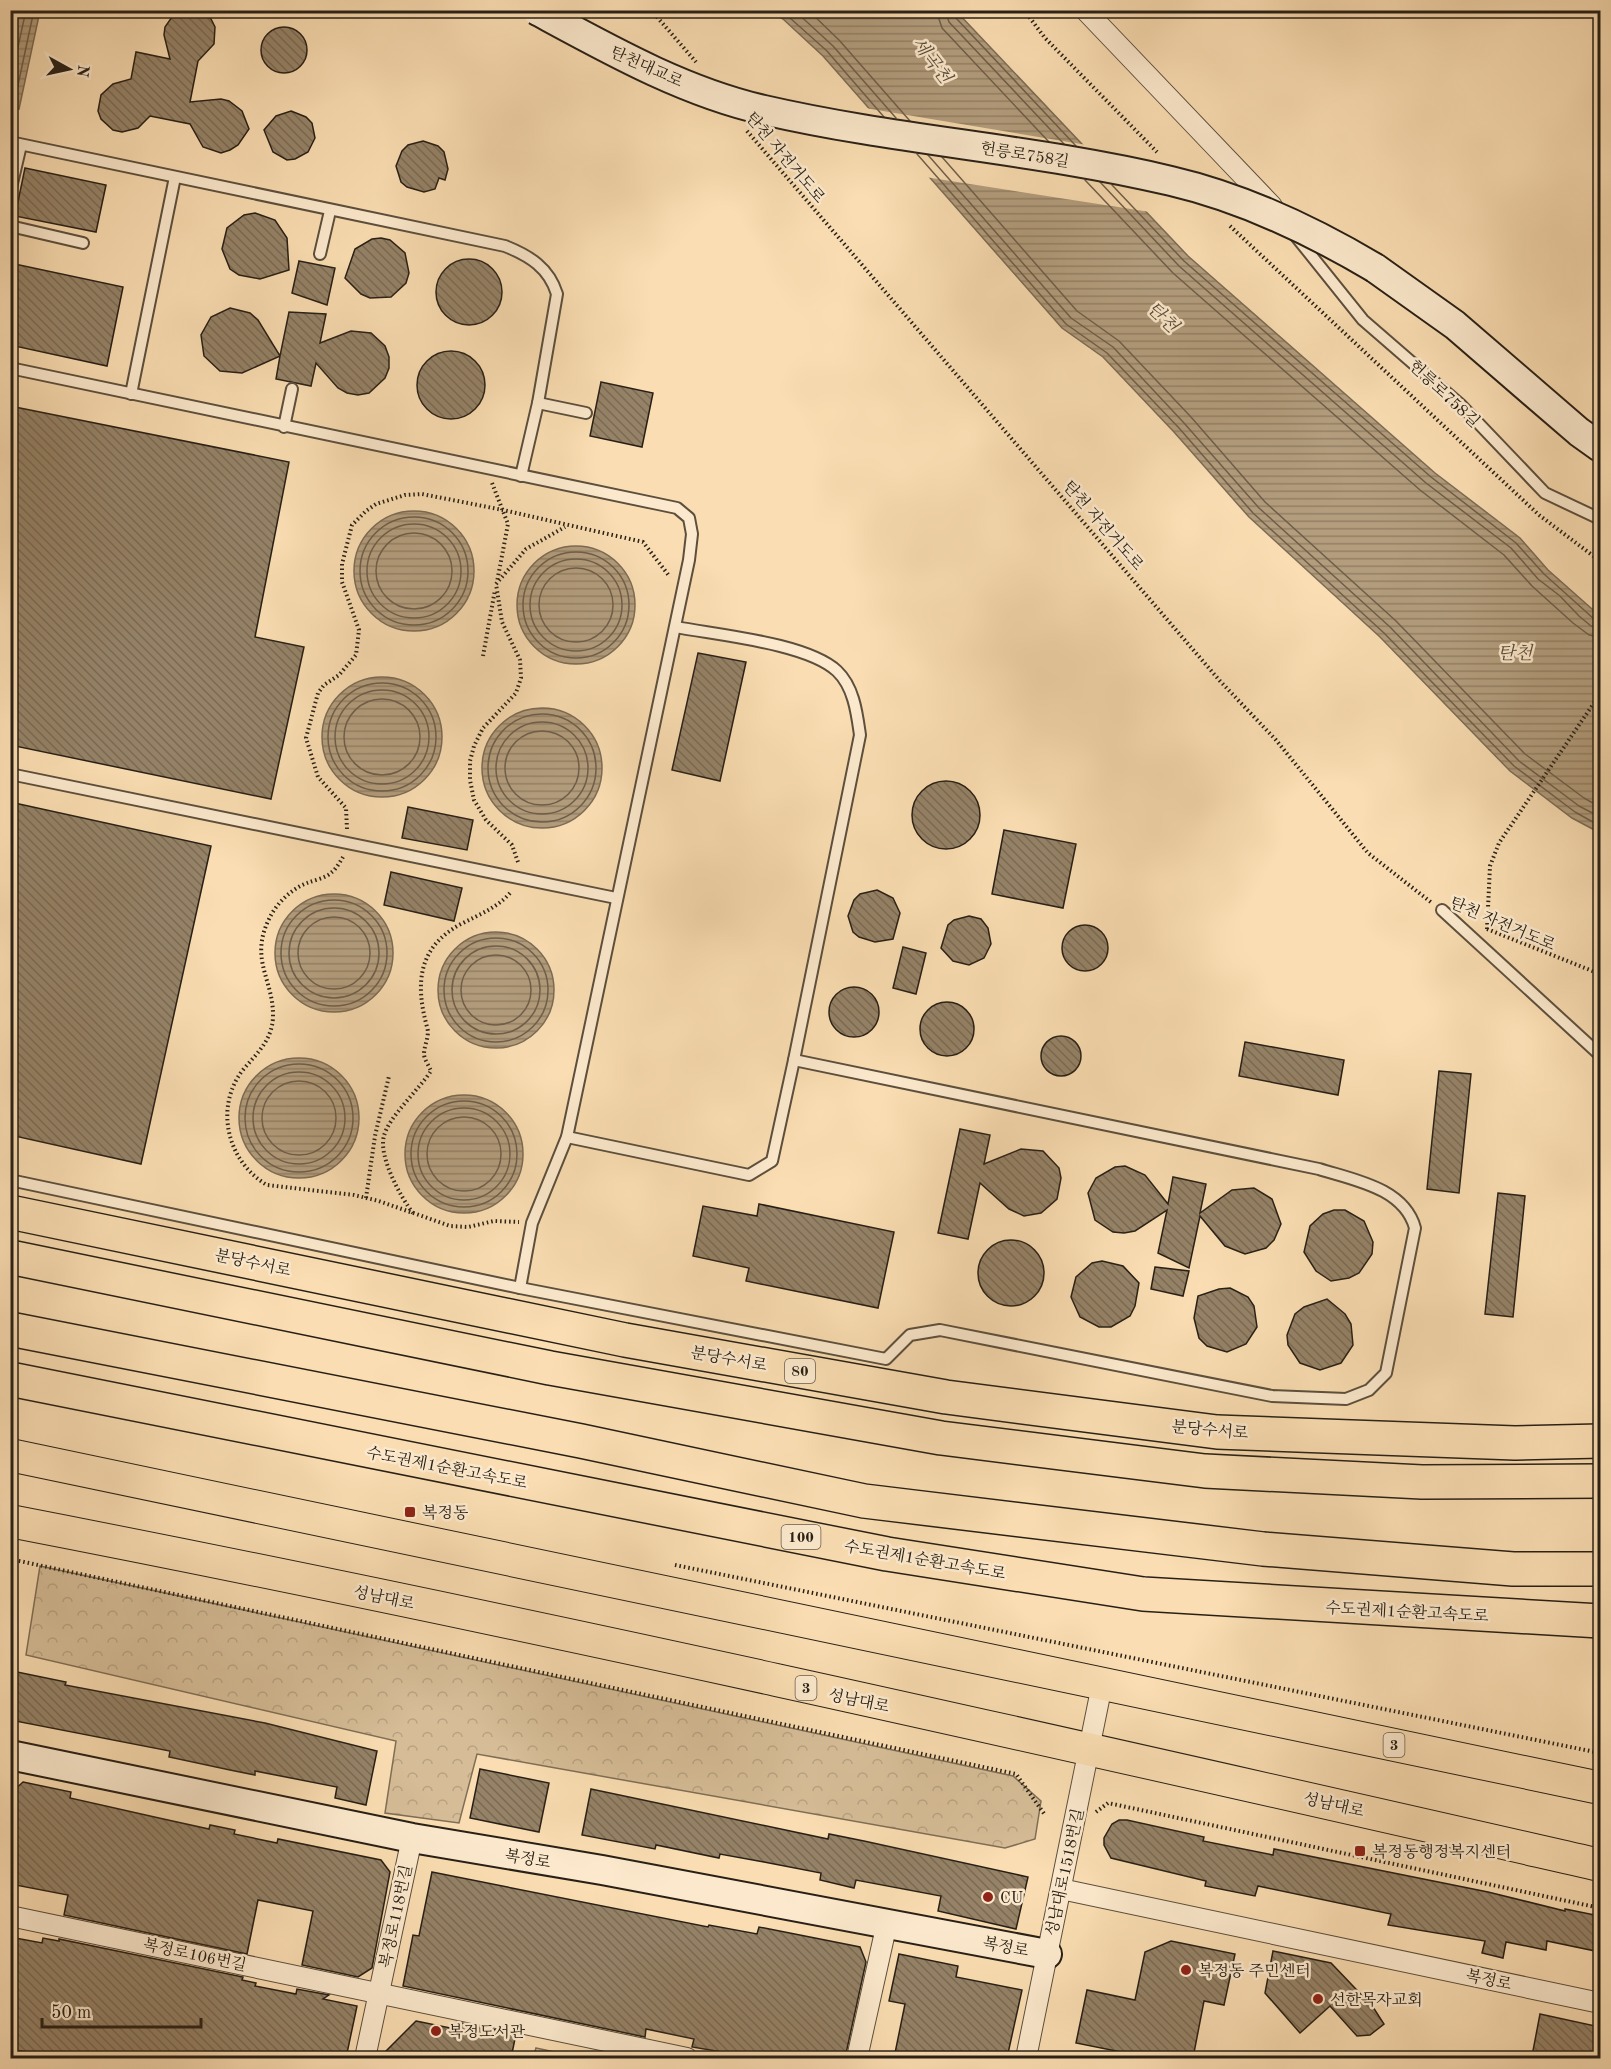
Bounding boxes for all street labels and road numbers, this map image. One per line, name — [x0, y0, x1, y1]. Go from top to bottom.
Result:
street label: 탄천대교로 — [608, 44, 686, 91]
street label: 탄천 자전거도로 — [742, 109, 828, 207]
street label: 헌릉로758길 — [979, 140, 1070, 171]
street label: 헌릉로758길 — [1405, 357, 1483, 431]
street label: 탄천 자전거도로 — [1059, 478, 1147, 574]
street label: 탄천 자전거도로 — [1447, 895, 1558, 954]
street label: 분당수서로 — [213, 1246, 293, 1280]
street label: 분당수서로 — [689, 1343, 769, 1375]
road number: 80 — [785, 1359, 815, 1383]
street label: 분당수서로 — [1171, 1418, 1250, 1442]
street label: 수도권제1순환고속도로 — [365, 1444, 529, 1493]
road number: 100 — [782, 1525, 820, 1549]
street label: 수도권제1순환고속도로 — [843, 1537, 1008, 1583]
street label: 성남대로 — [352, 1584, 416, 1613]
street label: 수도권제1순환고속도로 — [1325, 1599, 1490, 1625]
road number: 3 — [796, 1676, 816, 1700]
street label: 성남대로 — [827, 1687, 891, 1716]
road number: 3 — [1384, 1733, 1404, 1757]
street label: 성남대로 — [1302, 1790, 1366, 1821]
street label: 성남대로1518번길 — [1044, 1807, 1087, 1938]
street label: 복정로 — [503, 1846, 553, 1872]
street label: 복정로118번길 — [376, 1863, 416, 1969]
street label: 복정로 — [981, 1934, 1031, 1960]
street label: 복정로106번길 — [142, 1935, 248, 1975]
street label: 복정로 — [1464, 1966, 1514, 1994]

